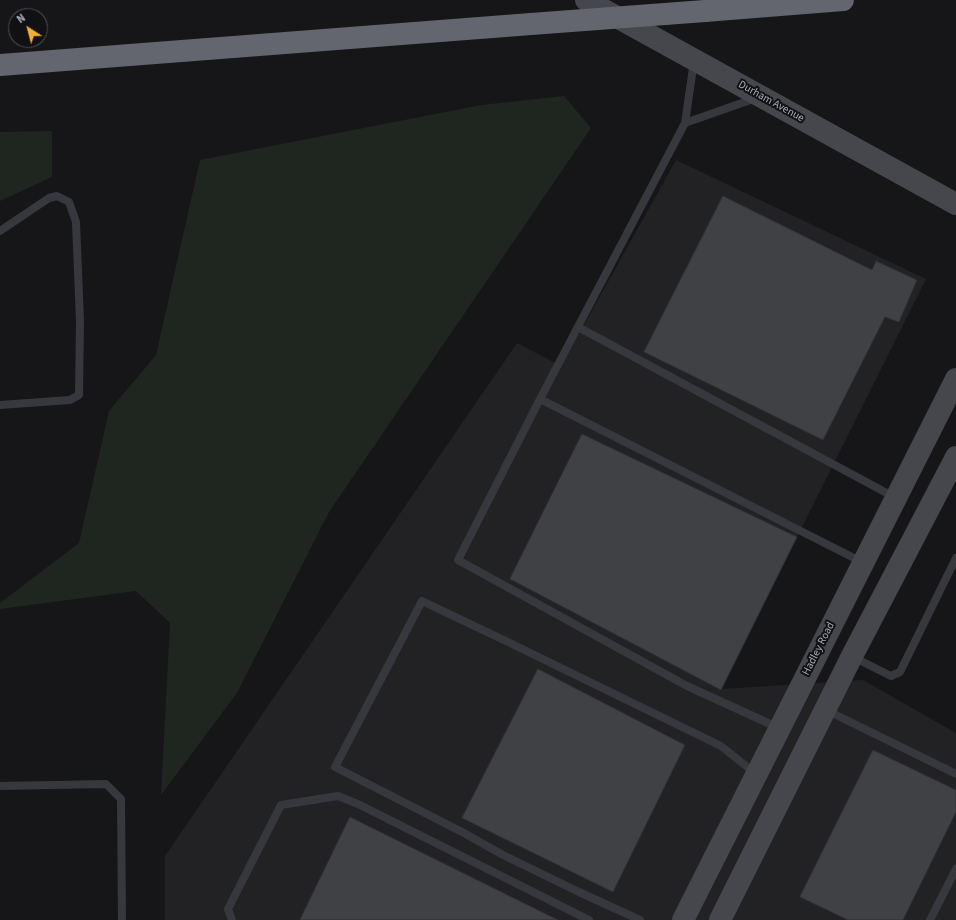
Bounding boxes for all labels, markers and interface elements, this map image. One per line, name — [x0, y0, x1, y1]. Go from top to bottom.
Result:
north arrow — [8, 8, 48, 48]
text: N — [14, 10, 29, 27]
street label: Durham Avenue — [736, 78, 806, 126]
street label: Hadley Road — [800, 620, 838, 678]

